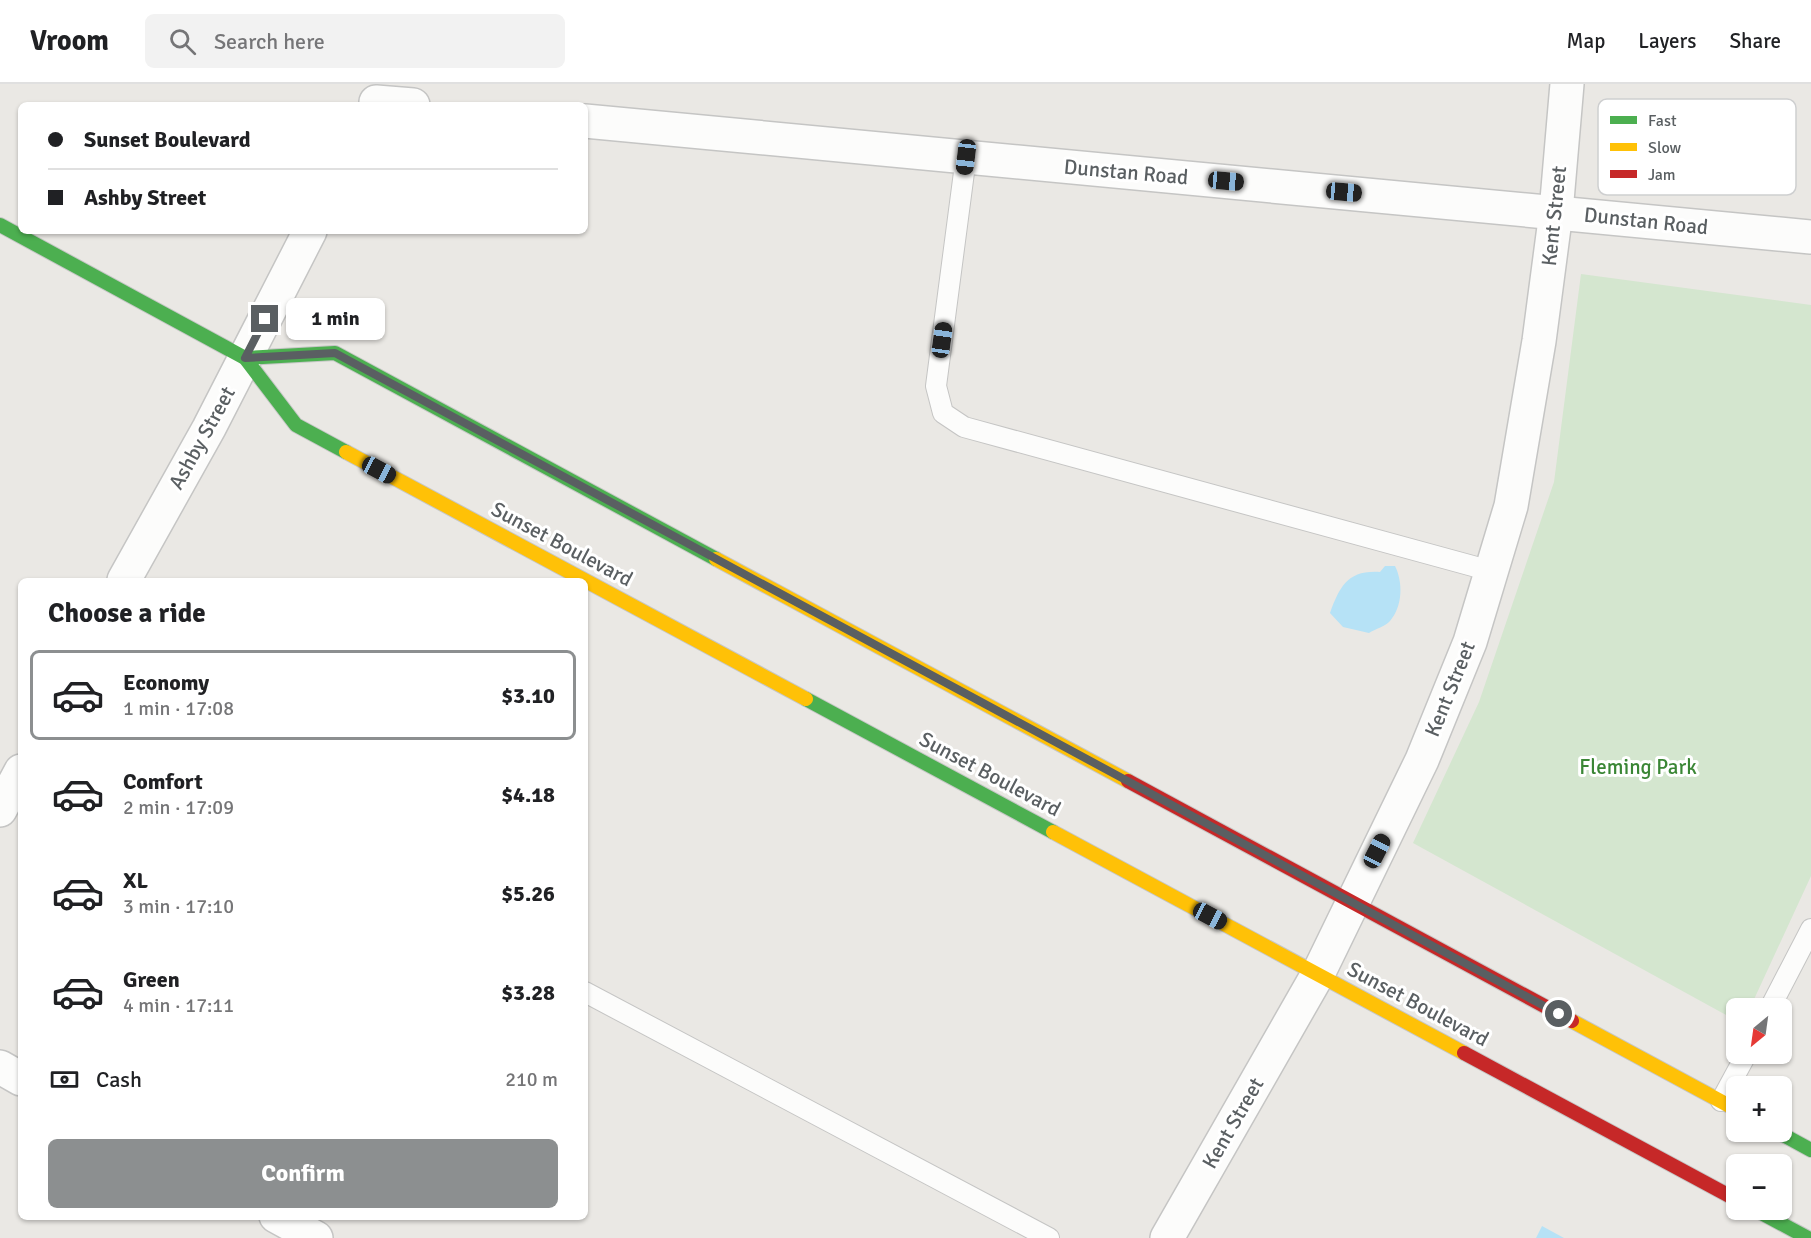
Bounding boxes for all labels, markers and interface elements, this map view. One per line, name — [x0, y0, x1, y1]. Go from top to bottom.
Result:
search box — [145, 14, 565, 68]
text: Vroom — [30, 24, 109, 58]
icon: search — [166, 25, 199, 58]
text: Search here — [214, 28, 325, 55]
text: Map — [1567, 28, 1605, 54]
text: Layers — [1638, 28, 1696, 54]
text: Share — [1729, 28, 1781, 54]
legend — [1598, 99, 1796, 195]
text: Fast — [1648, 111, 1677, 131]
text: Sunset Boulevard — [84, 126, 251, 153]
car — [955, 138, 977, 176]
text: Slow — [1648, 138, 1682, 158]
street label: Dunstan Road — [1063, 154, 1189, 190]
street label: Kent Street — [1536, 165, 1572, 267]
text: Jam — [1648, 165, 1676, 185]
car — [1207, 170, 1245, 192]
car — [1325, 181, 1363, 203]
text: Ashby Street — [84, 184, 206, 211]
street label: Dunstan Road — [1583, 202, 1709, 240]
callout: 1 min — [286, 298, 385, 340]
route end — [251, 305, 278, 332]
text: 1 min — [311, 306, 360, 331]
car — [931, 321, 953, 359]
street label: Ashby Street — [163, 382, 241, 494]
car — [359, 454, 399, 486]
street label: Sunset Boulevard — [487, 496, 637, 592]
text: Choose a ride — [48, 597, 206, 630]
street label: Kent Street — [1419, 637, 1481, 741]
icon: car — [51, 668, 105, 722]
text: Economy — [123, 669, 209, 696]
text: $3.10 — [501, 682, 555, 709]
text: 1 min · 17:08 — [123, 696, 234, 721]
street label: Sunset Boulevard — [915, 726, 1065, 822]
park label: Fleming Park — [1579, 754, 1697, 780]
icon: car — [51, 767, 105, 821]
text: Comfort — [123, 768, 203, 795]
text: $4.18 — [501, 781, 555, 808]
text: 2 min · 17:09 — [123, 795, 234, 820]
car — [1361, 831, 1393, 871]
icon: car — [51, 866, 105, 920]
text: XL — [123, 867, 148, 894]
text: $5.26 — [501, 880, 555, 907]
text: 3 min · 17:10 — [123, 894, 234, 919]
car — [1190, 900, 1230, 932]
street label: Sunset Boulevard — [1343, 956, 1493, 1052]
icon: car — [51, 965, 105, 1019]
text: Green — [123, 966, 180, 993]
text: $3.28 — [501, 979, 555, 1006]
text: 4 min · 17:11 — [123, 993, 234, 1018]
north arrow — [1726, 998, 1792, 1064]
map controls — [1726, 998, 1792, 1220]
route start — [1545, 1000, 1572, 1027]
icon: cash — [48, 1063, 81, 1096]
text: Cash — [96, 1066, 142, 1093]
text: 210 m — [505, 1067, 558, 1092]
street label: Kent Street — [1197, 1073, 1269, 1173]
button: + — [1726, 1076, 1792, 1142]
button: Confirm — [48, 1139, 558, 1208]
button: − — [1726, 1154, 1792, 1220]

